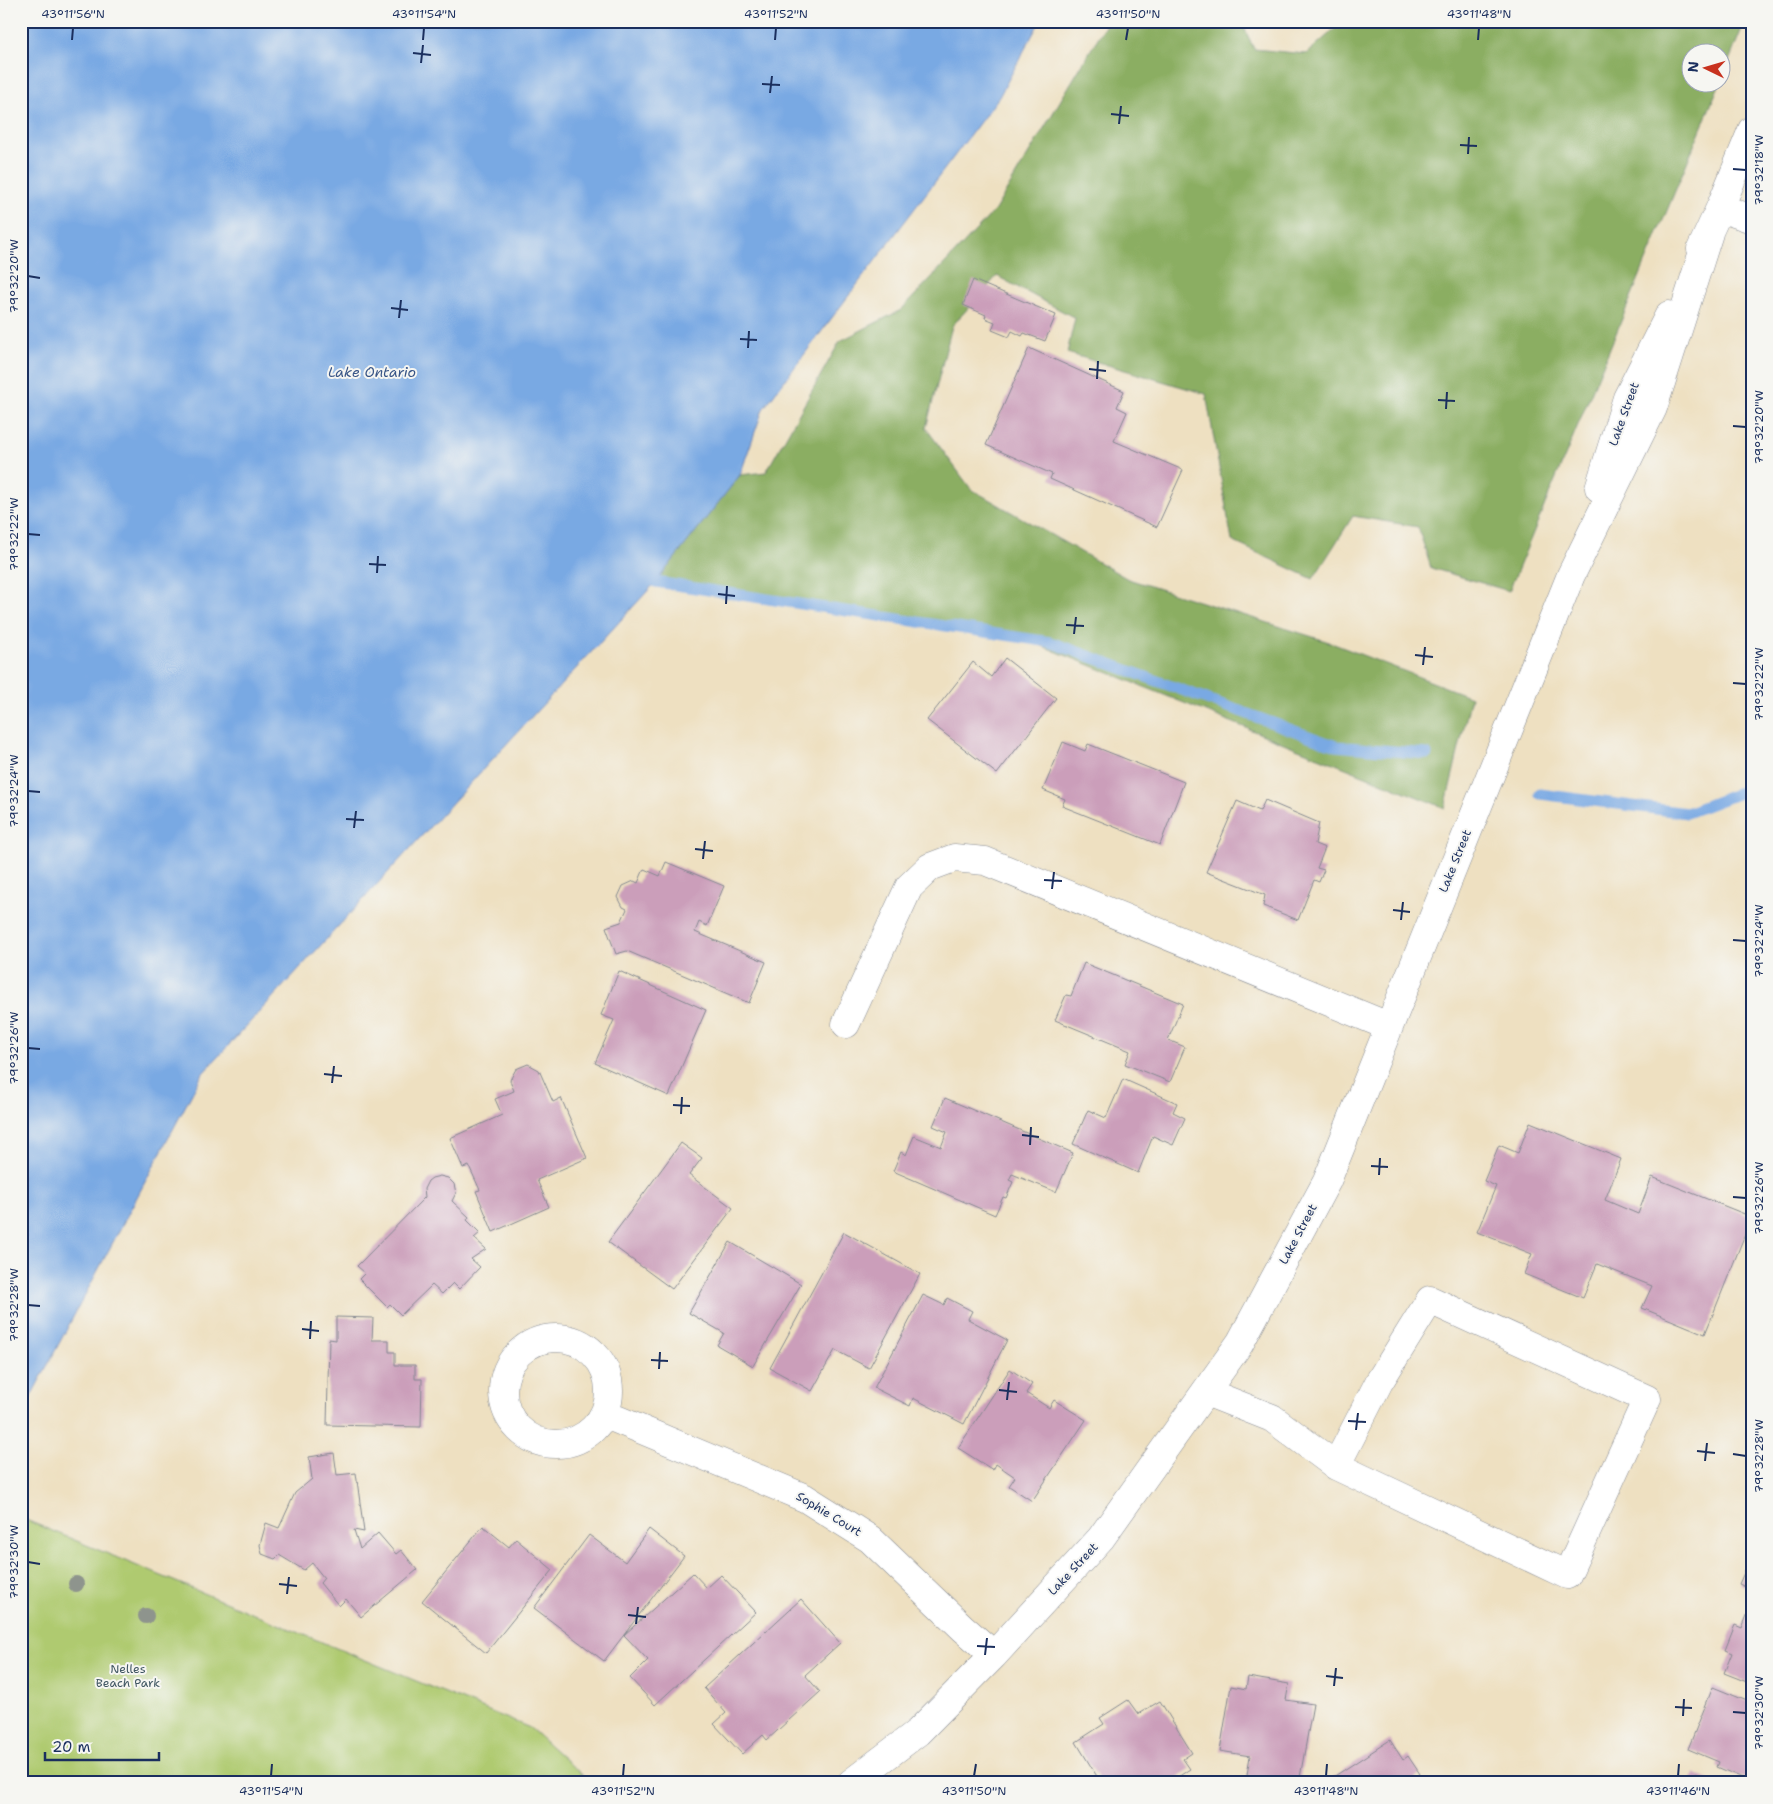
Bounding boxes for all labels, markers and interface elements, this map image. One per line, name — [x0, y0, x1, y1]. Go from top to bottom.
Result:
text: 43°11'56"N — [41, 6, 105, 22]
text: 43°11'54"N — [392, 6, 456, 22]
text: 43°11'52"N — [744, 6, 808, 22]
text: 43°11'50"N — [1096, 6, 1160, 22]
text: 43°11'48"N — [1447, 6, 1511, 22]
north arrow — [1680, 42, 1730, 92]
text: N — [1684, 61, 1702, 73]
text: 79°32'18"W — [1751, 134, 1767, 206]
text: 79°32'20"W — [6, 239, 22, 313]
water label: Lake Ontario — [328, 363, 416, 381]
street label: Lake Street — [1605, 380, 1643, 448]
text: 79°32'20"W — [1751, 390, 1767, 464]
text: 79°32'22"W — [6, 497, 22, 571]
text: 79°32'22"W — [1751, 647, 1767, 721]
text: 79°32'24"W — [6, 754, 22, 828]
street label: Lake Street — [1435, 827, 1475, 895]
text: 79°32'24"W — [1751, 904, 1767, 978]
text: 79°32'26"W — [6, 1011, 22, 1085]
text: 79°32'26"W — [1751, 1161, 1767, 1235]
street label: Lake Street — [1275, 1201, 1321, 1267]
text: 79°32'28"W — [6, 1268, 22, 1342]
text: 79°32'28"W — [1751, 1419, 1767, 1493]
street label: Sophie Court — [793, 1488, 865, 1540]
text: 79°32'30"W — [6, 1525, 22, 1599]
street label: Lake Street — [1044, 1539, 1102, 1599]
park label: Nelles Beach Park — [96, 1661, 160, 1691]
text: 79°32'30"W — [1751, 1676, 1767, 1750]
scale bar — [45, 1729, 159, 1761]
text: 20 m — [52, 1737, 91, 1757]
text: 43°11'54"N — [239, 1783, 303, 1799]
text: 43°11'52"N — [591, 1783, 655, 1799]
text: 43°11'50"N — [942, 1783, 1006, 1799]
text: 43°11'48"N — [1294, 1783, 1358, 1799]
text: 43°11'46"N — [1646, 1783, 1710, 1799]

